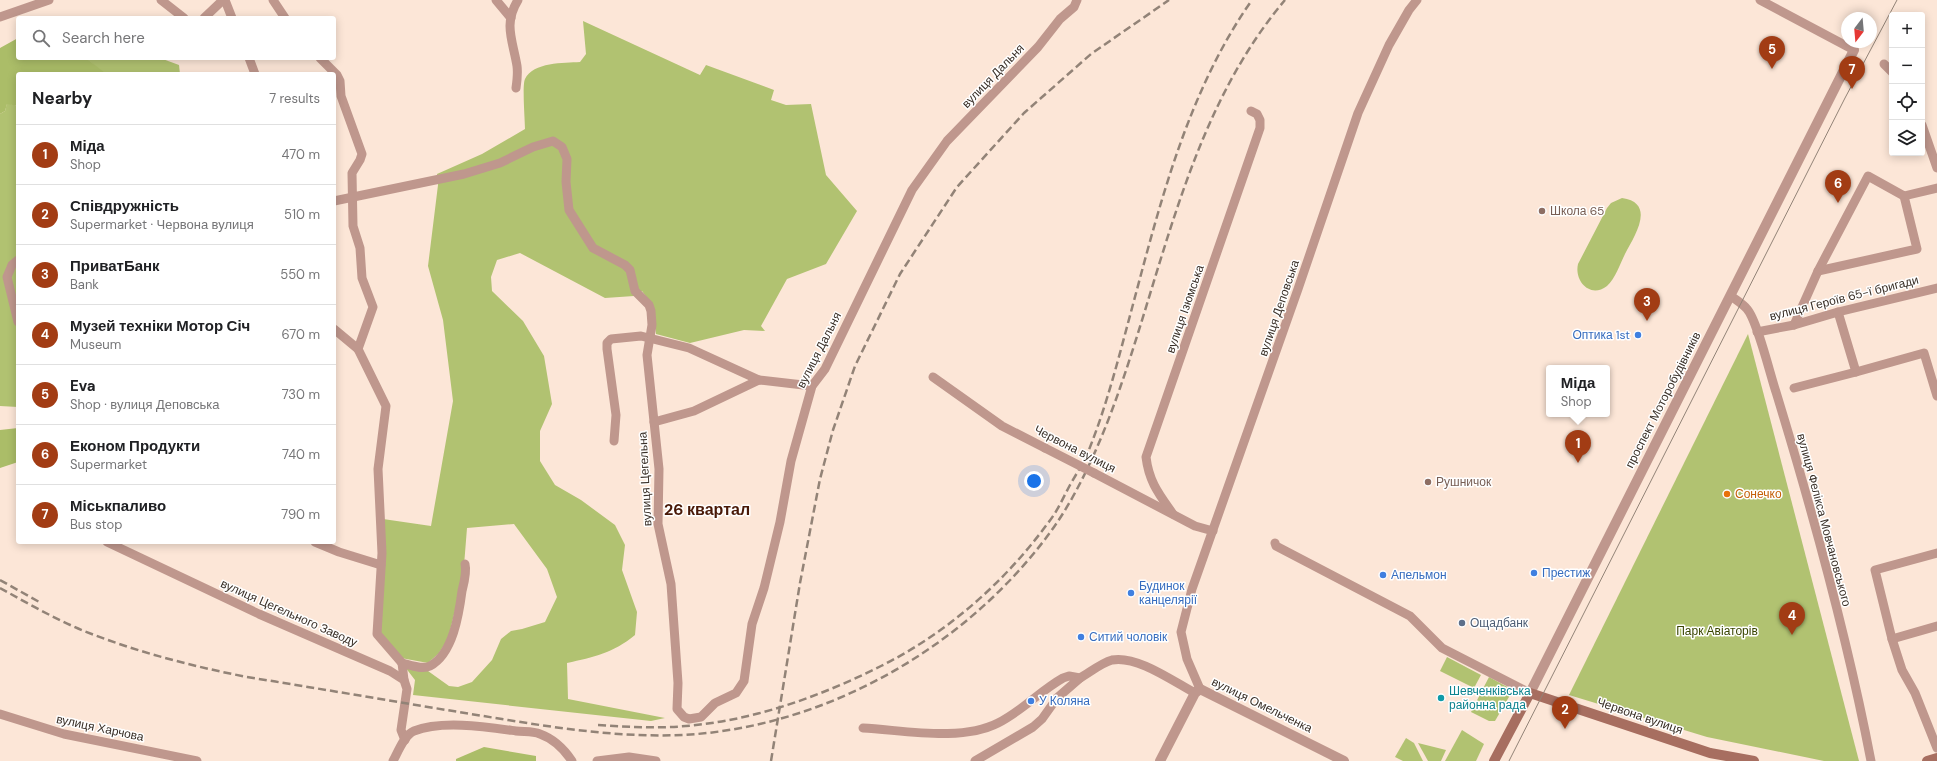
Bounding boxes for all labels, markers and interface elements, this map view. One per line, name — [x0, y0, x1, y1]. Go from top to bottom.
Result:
north arrow — [1841, 12, 1877, 48]
map controls — [1889, 12, 1925, 156]
button: + — [1889, 12, 1925, 48]
search box — [16, 16, 336, 60]
icon: search — [30, 27, 52, 49]
text: Search here — [62, 28, 145, 48]
pin: 5 — [1759, 36, 1785, 69]
street label: вулиця Дальня — [958, 40, 1028, 112]
button: − — [1889, 48, 1925, 84]
pin: 7 — [1839, 56, 1865, 89]
button: locate — [1889, 84, 1925, 120]
text: Nearby — [32, 87, 92, 109]
text: 7 results — [269, 90, 320, 107]
button: layers — [1889, 120, 1925, 156]
text: Міда — [70, 136, 105, 156]
text: 1 — [43, 146, 47, 163]
text: 470 m — [281, 146, 320, 163]
text: Shop — [70, 156, 101, 173]
pin: 6 — [1825, 170, 1851, 203]
text: Співдружність — [70, 196, 179, 216]
place label: Школа 65 — [1550, 203, 1604, 219]
text: 2 — [41, 206, 49, 223]
text: 510 m — [284, 206, 320, 223]
marker: Школа 65 — [1537, 206, 1547, 216]
text: Supermarket · Червона вулиця — [70, 216, 254, 233]
text: ПриватБанк — [70, 256, 160, 276]
street label: вулиця Деповська — [1255, 257, 1303, 358]
street label: вулиця Ізюмська — [1162, 262, 1208, 355]
text: 3 — [41, 266, 49, 283]
text: 550 m — [280, 266, 320, 283]
street label: вулиця Героїв 65-ї бригади — [1768, 272, 1920, 324]
text: Bank — [70, 276, 99, 293]
pin: 3 — [1634, 288, 1660, 321]
street label: вулиця Дальня — [793, 309, 845, 391]
text: Музей техніки Мотор Січ — [70, 316, 250, 336]
text: 4 — [41, 326, 49, 343]
text: 670 m — [281, 326, 320, 343]
place label: Оптика 1st — [1572, 327, 1630, 343]
street label: проспект Моторобудівників — [1622, 329, 1704, 471]
marker: Оптика 1st — [1633, 330, 1643, 340]
text: Museum — [70, 336, 121, 353]
popup — [1546, 365, 1610, 417]
text: Міда — [1561, 373, 1595, 393]
text: Eva — [70, 376, 96, 396]
text: 5 — [41, 386, 49, 403]
text: 730 m — [282, 386, 320, 403]
text: Shop — [1561, 393, 1592, 410]
text: Shop · вулиця Деповська — [70, 396, 220, 413]
street label: Червона вулиця — [1031, 422, 1119, 476]
pin: 1 — [1565, 430, 1591, 463]
street label: вулиця Цегельна — [635, 431, 655, 527]
street label: вулиця Фелікса Мовчановського — [1793, 432, 1855, 609]
text: Економ Продукти — [70, 436, 200, 456]
text: 6 — [41, 446, 49, 463]
text: 740 m — [282, 446, 320, 463]
text: Supermarket — [70, 456, 147, 473]
your location — [1024, 471, 1044, 491]
place label: Рушничок — [1436, 474, 1492, 490]
marker: Рушничок — [1423, 477, 1433, 487]
place label: Сонечко — [1735, 486, 1782, 502]
marker: Сонечко — [1722, 489, 1732, 499]
text: Міськпаливо — [70, 496, 166, 516]
district label: 26 квартал — [664, 499, 750, 520]
text: 7 — [42, 506, 48, 523]
text: 790 m — [281, 506, 320, 523]
text: Bus stop — [70, 516, 122, 533]
place label: Престиж — [1542, 565, 1590, 581]
place label: Апельмон — [1391, 567, 1447, 583]
marker: Престиж — [1529, 568, 1539, 578]
marker: Апельмон — [1378, 570, 1388, 580]
street label: вулиця Цегельного Заводу — [218, 576, 360, 650]
place label: Будинок канцелярії — [1139, 578, 1198, 608]
marker: Будинок канцелярії — [1126, 588, 1136, 598]
pin: 4 — [1779, 602, 1805, 635]
place label: Ощадбанк — [1470, 615, 1529, 631]
marker: Ощадбанк — [1457, 618, 1467, 628]
park label: Парк Авіаторів — [1676, 623, 1758, 639]
place label: Ситий чоловік — [1089, 629, 1168, 645]
marker: Ситий чоловік — [1076, 632, 1086, 642]
street label: вулиця Омельченка — [1209, 674, 1315, 736]
place label: Шевченківська районна рада — [1449, 683, 1531, 713]
place label: У Коляна — [1039, 693, 1090, 709]
marker: Шевченківська районна рада — [1436, 693, 1446, 703]
street label: Червона вулиця — [1595, 694, 1685, 738]
marker: У Коляна — [1026, 696, 1036, 706]
pin: 2 — [1552, 696, 1578, 729]
street label: вулиця Харчова — [55, 711, 146, 745]

